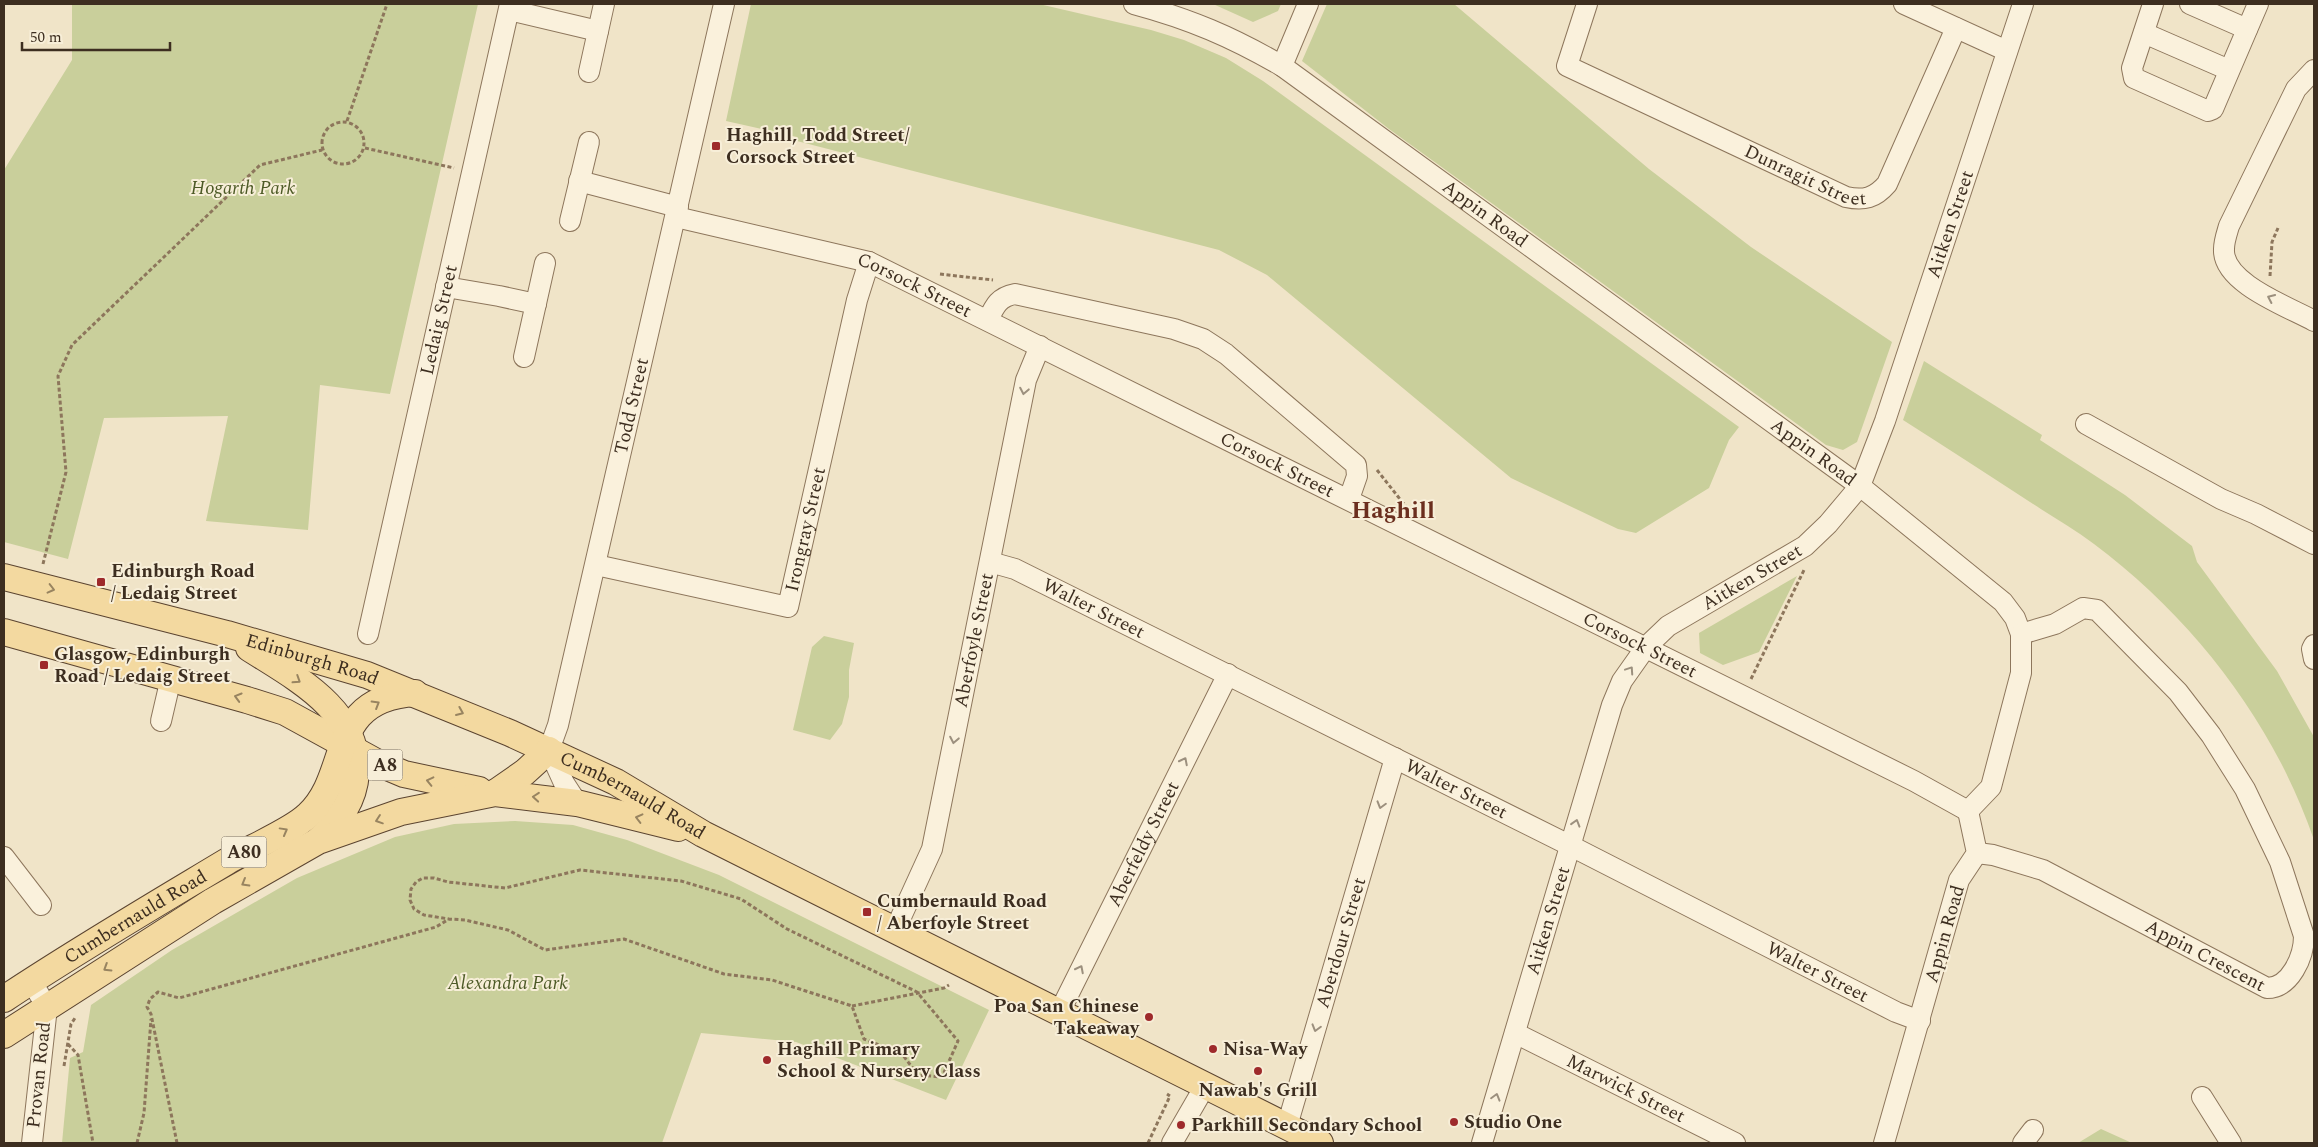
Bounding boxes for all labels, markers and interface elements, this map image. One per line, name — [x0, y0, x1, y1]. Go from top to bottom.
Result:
scale bar — [22, 20, 170, 52]
text: 50 m — [30, 26, 62, 49]
place label: Haghill, Todd Street/ Corsock Street — [726, 121, 910, 172]
street label: Dunragit Street — [1739, 137, 1868, 213]
marker: Haghill, Todd Street/ Corsock Street — [710, 140, 722, 152]
street label: Aitken Street — [1919, 166, 1982, 282]
street label: Appin Road — [1436, 172, 1534, 255]
park label: Hogarth Park — [191, 174, 295, 203]
street label: Corsock Street — [855, 245, 977, 325]
street label: Ledaig Street — [412, 262, 465, 378]
one-way arrow — [2267, 294, 2276, 304]
street label: Todd Street — [606, 355, 657, 457]
one-way arrow — [1019, 387, 1029, 396]
street label: Appin Road — [1764, 411, 1863, 493]
street label: Corsock Street — [1215, 424, 1340, 506]
street label: Irongray Street — [777, 464, 834, 595]
district label: Haghill — [1351, 493, 1435, 529]
street label: Aitken Street — [1696, 536, 1808, 618]
place label: Edinburgh Road / Ledaig Street — [111, 557, 255, 608]
street label: Aberfoyle Street — [946, 570, 1002, 710]
street label: Walter Street — [1038, 570, 1150, 646]
marker: Edinburgh Road / Ledaig Street — [95, 576, 107, 588]
one-way arrow — [47, 583, 55, 594]
street label: Corsock Street — [1578, 604, 1702, 686]
street label: Edinburgh Road — [242, 626, 383, 693]
place label: Glasgow, Edinburgh Road / Ledaig Street — [54, 640, 230, 691]
marker: Glasgow, Edinburgh Road / Ledaig Street — [38, 659, 50, 671]
one-way arrow — [1624, 666, 1633, 676]
one-way arrow — [292, 673, 301, 683]
one-way arrow — [234, 692, 243, 703]
one-way arrow — [371, 701, 380, 711]
one-way arrow — [455, 706, 464, 716]
one-way arrow — [949, 735, 960, 744]
street label: Cumbernauld Road — [555, 743, 711, 847]
road number: A8 — [368, 750, 402, 780]
street label: Walter Street — [1400, 751, 1513, 827]
one-way arrow — [1178, 757, 1188, 766]
one-way arrow — [425, 776, 434, 787]
street label: Aberfeldy Street — [1100, 776, 1187, 912]
one-way arrow — [532, 792, 540, 803]
one-way arrow — [1376, 800, 1386, 808]
one-way arrow — [635, 813, 644, 824]
one-way arrow — [376, 814, 384, 824]
one-way arrow — [1571, 819, 1581, 828]
one-way arrow — [278, 827, 287, 837]
road number: A80 — [222, 836, 266, 868]
street label: Cumbernauld Road — [58, 862, 212, 971]
street label: Aitken Street — [1518, 862, 1578, 978]
street label: Aberdour Street — [1308, 874, 1374, 1012]
one-way arrow — [242, 877, 251, 887]
street label: Appin Road — [1917, 882, 1973, 986]
place label: Cumbernauld Road / Aberfoyle Street — [877, 887, 1047, 938]
marker: Cumbernauld Road / Aberfoyle Street — [861, 906, 873, 918]
street label: Appin Crescent — [2140, 912, 2271, 999]
street label: Walter Street — [1761, 934, 1874, 1010]
one-way arrow — [103, 961, 112, 971]
one-way arrow — [1074, 965, 1085, 974]
park label: Alexandra Park — [447, 969, 568, 998]
place label: Poa San Chinese Takeaway — [994, 992, 1140, 1043]
marker: Poa San Chinese Takeaway — [1143, 1011, 1155, 1023]
street label: Provan Road — [19, 1020, 59, 1130]
one-way arrow — [1311, 1023, 1321, 1031]
place label: Haghill Primary School & Nursery Class — [777, 1035, 981, 1086]
place label: Nisa-Way — [1223, 1035, 1308, 1064]
marker: Nisa-Way — [1207, 1043, 1219, 1055]
street label: Marwick Street — [1561, 1046, 1691, 1131]
marker: Haghill Primary School & Nursery Class — [761, 1054, 773, 1066]
marker: Nawab's Grill — [1252, 1065, 1264, 1077]
place label: Nawab's Grill — [1199, 1076, 1317, 1105]
one-way arrow — [1491, 1093, 1501, 1101]
place label: Studio One — [1464, 1108, 1562, 1137]
place label: Parkhill Secondary School — [1191, 1111, 1422, 1140]
marker: Studio One — [1448, 1116, 1460, 1128]
marker: Parkhill Secondary School — [1175, 1119, 1187, 1131]

